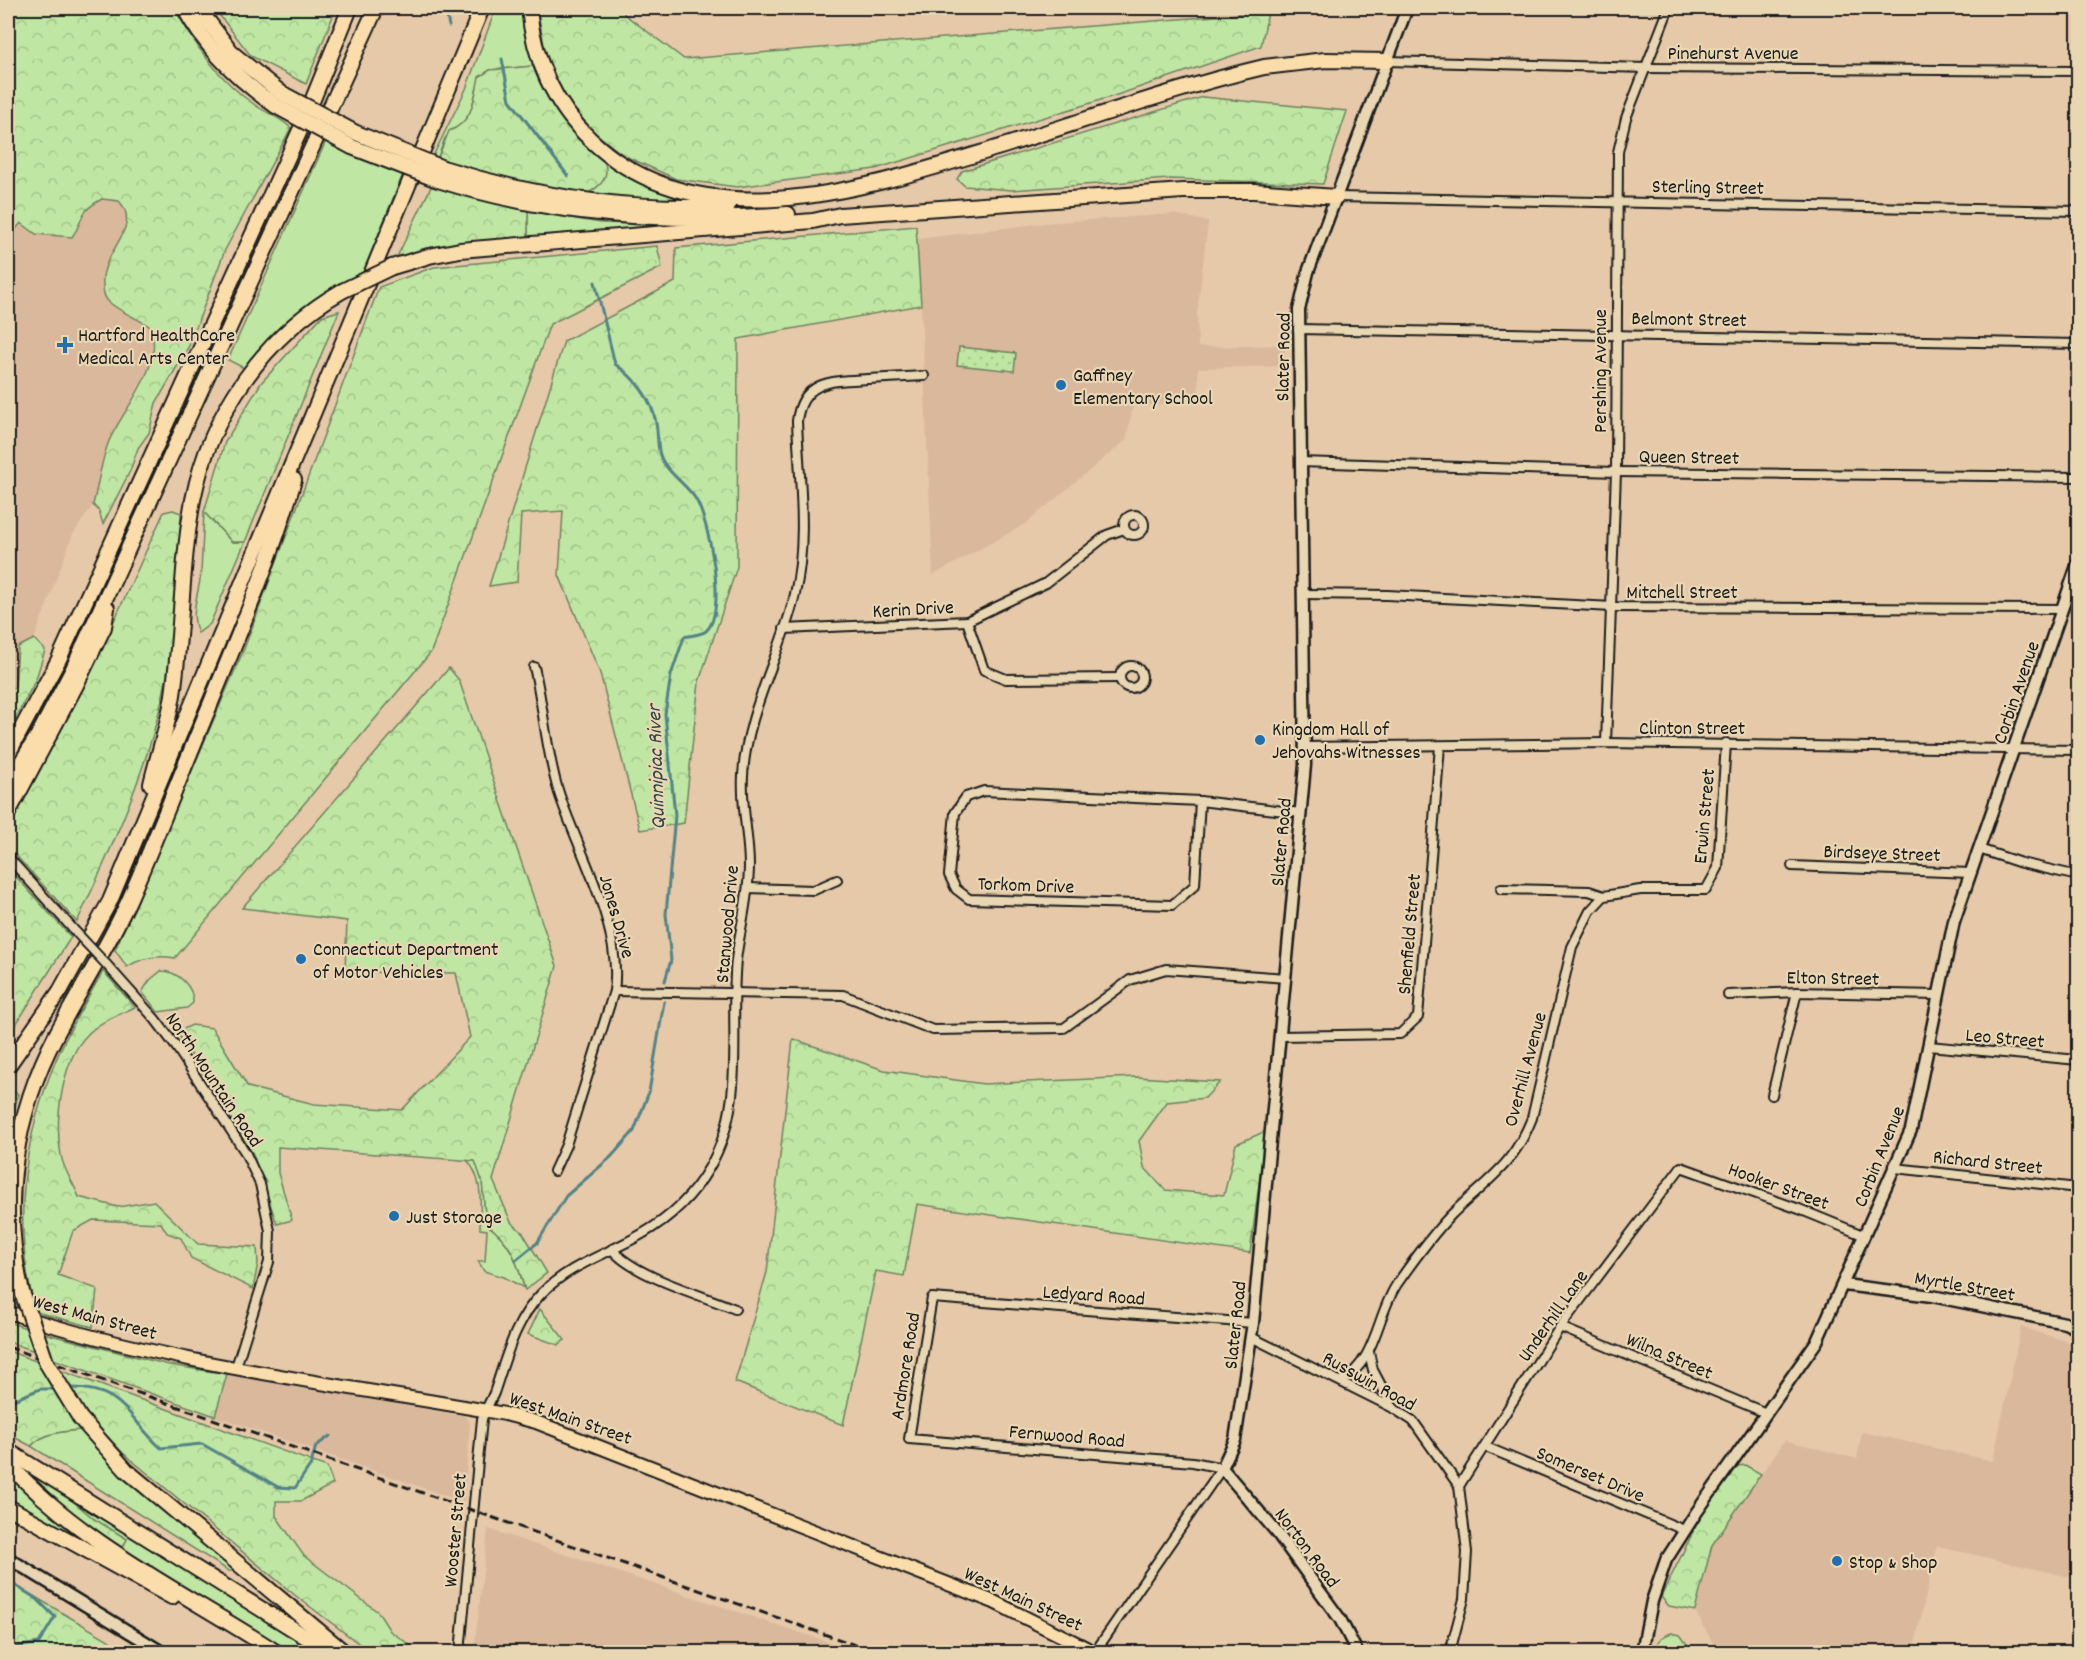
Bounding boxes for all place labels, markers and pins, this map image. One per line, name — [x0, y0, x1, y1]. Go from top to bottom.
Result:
place label: Hartford HealthCare Medical Arts Center — [78, 323, 235, 374]
marker: Hartford HealthCare Medical Arts Center — [56, 336, 74, 354]
place label: Gaffney Elementary School — [1073, 363, 1213, 414]
marker: Gaffney Elementary School — [1054, 378, 1068, 392]
place label: Kingdom Hall of Jehovahs Witnesses — [1272, 717, 1421, 768]
marker: Kingdom Hall of Jehovahs Witnesses — [1253, 733, 1267, 747]
place label: Connecticut Department of Motor Vehicles — [313, 937, 498, 988]
marker: Connecticut Department of Motor Vehicles — [294, 952, 308, 966]
place label: Just Storage — [406, 1205, 502, 1233]
marker: Just Storage — [387, 1209, 401, 1223]
place label: Stop & Shop — [1849, 1550, 1937, 1578]
marker: Stop & Shop — [1830, 1554, 1844, 1568]

